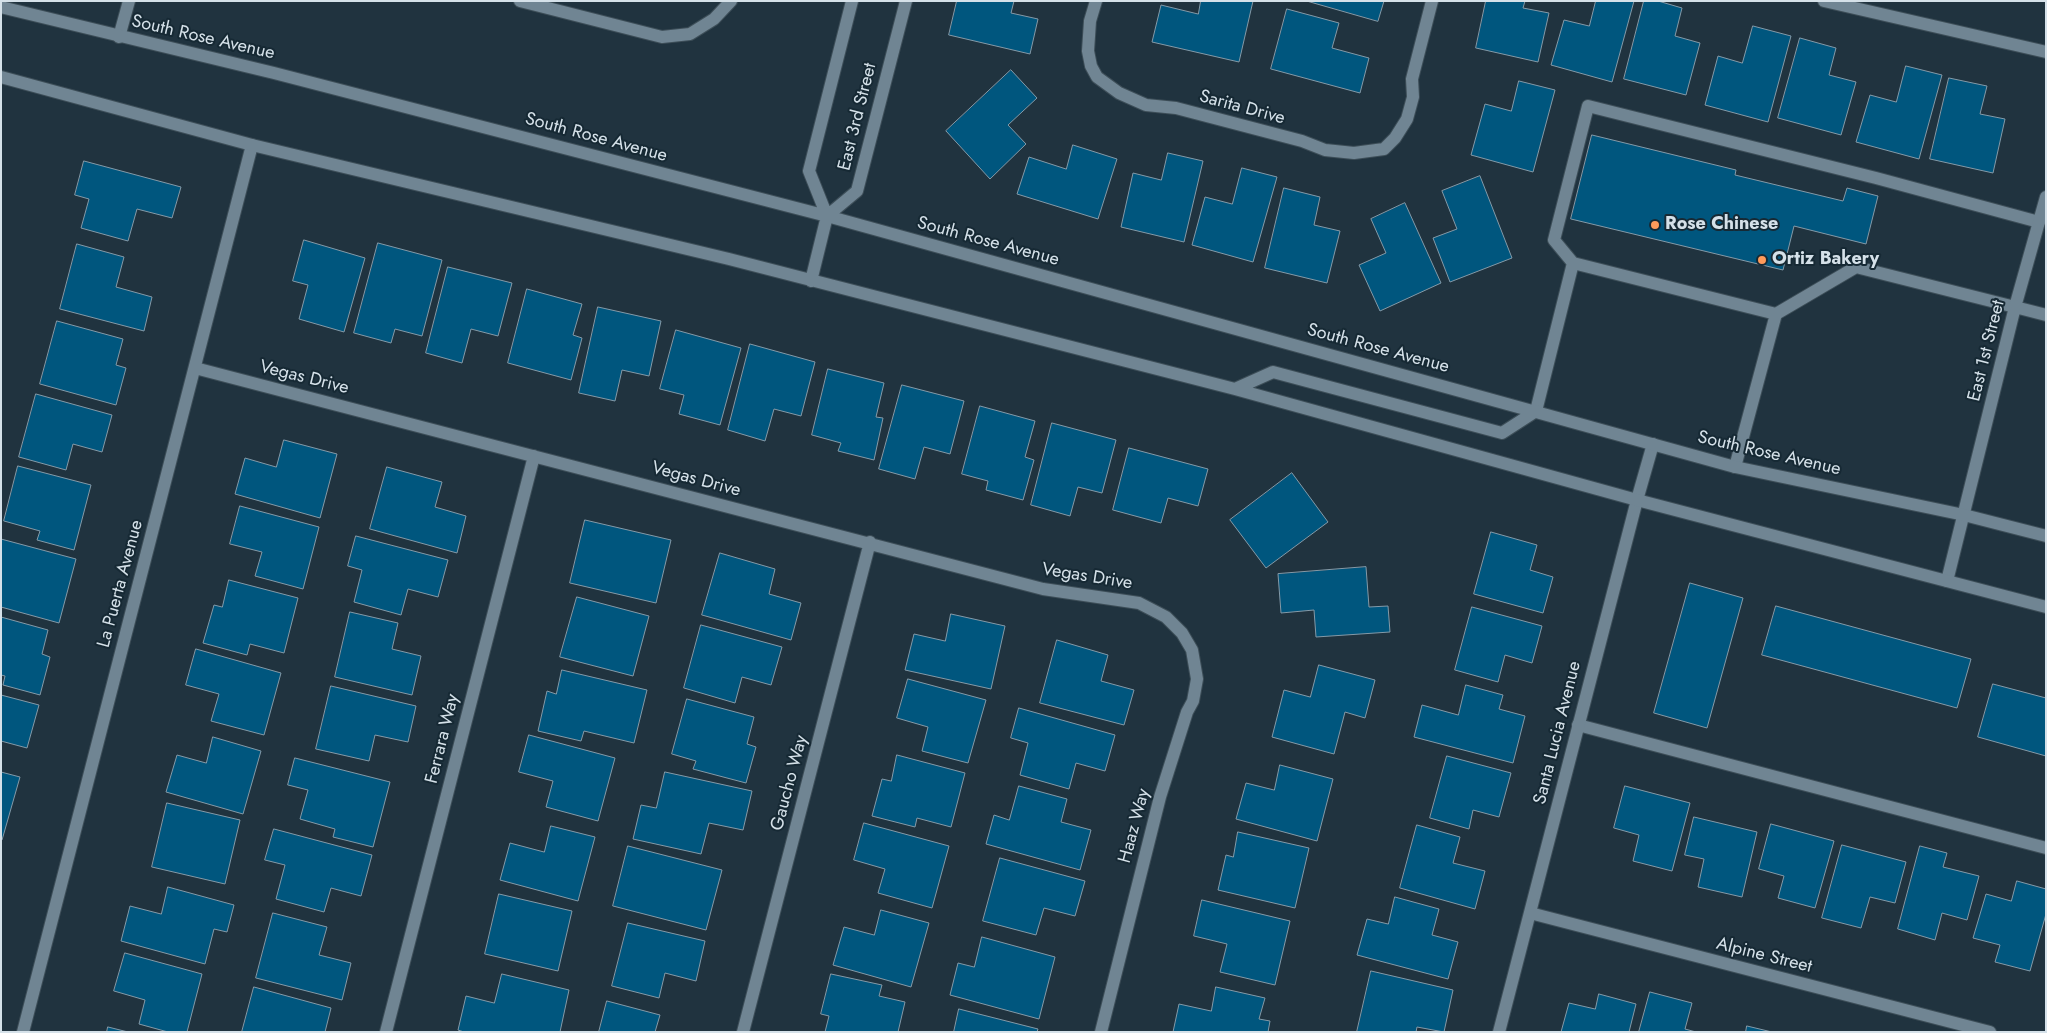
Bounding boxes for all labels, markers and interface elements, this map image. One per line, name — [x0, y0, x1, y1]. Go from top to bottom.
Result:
street label: South Rose Avenue — [129, 11, 277, 65]
street label: East 3rd Street — [834, 61, 882, 173]
street label: Sarita Drive — [1197, 86, 1287, 130]
street label: South Rose Avenue — [523, 109, 669, 167]
street label: South Rose Avenue — [915, 213, 1061, 271]
place label: Rose Chinese — [1665, 214, 1778, 236]
marker: Rose Chinese — [1649, 219, 1661, 231]
place label: Ortiz Bakery — [1772, 249, 1879, 271]
marker: Ortiz Bakery — [1756, 254, 1768, 266]
street label: East 1st Street — [1964, 298, 2010, 404]
street label: South Rose Avenue — [1305, 320, 1451, 378]
street label: Vegas Drive — [257, 356, 351, 400]
street label: South Rose Avenue — [1695, 427, 1843, 481]
street label: Vegas Drive — [649, 458, 743, 502]
street label: La Puerta Avenue — [94, 518, 148, 650]
street label: Vegas Drive — [1040, 559, 1134, 595]
street label: Santa Lucia Avenue — [1530, 659, 1586, 807]
street label: Ferrara Way — [421, 692, 465, 786]
street label: Gaucho Way — [767, 733, 813, 833]
street label: Haaz Way — [1115, 786, 1155, 866]
street label: Alpine Street — [1714, 934, 1814, 978]

